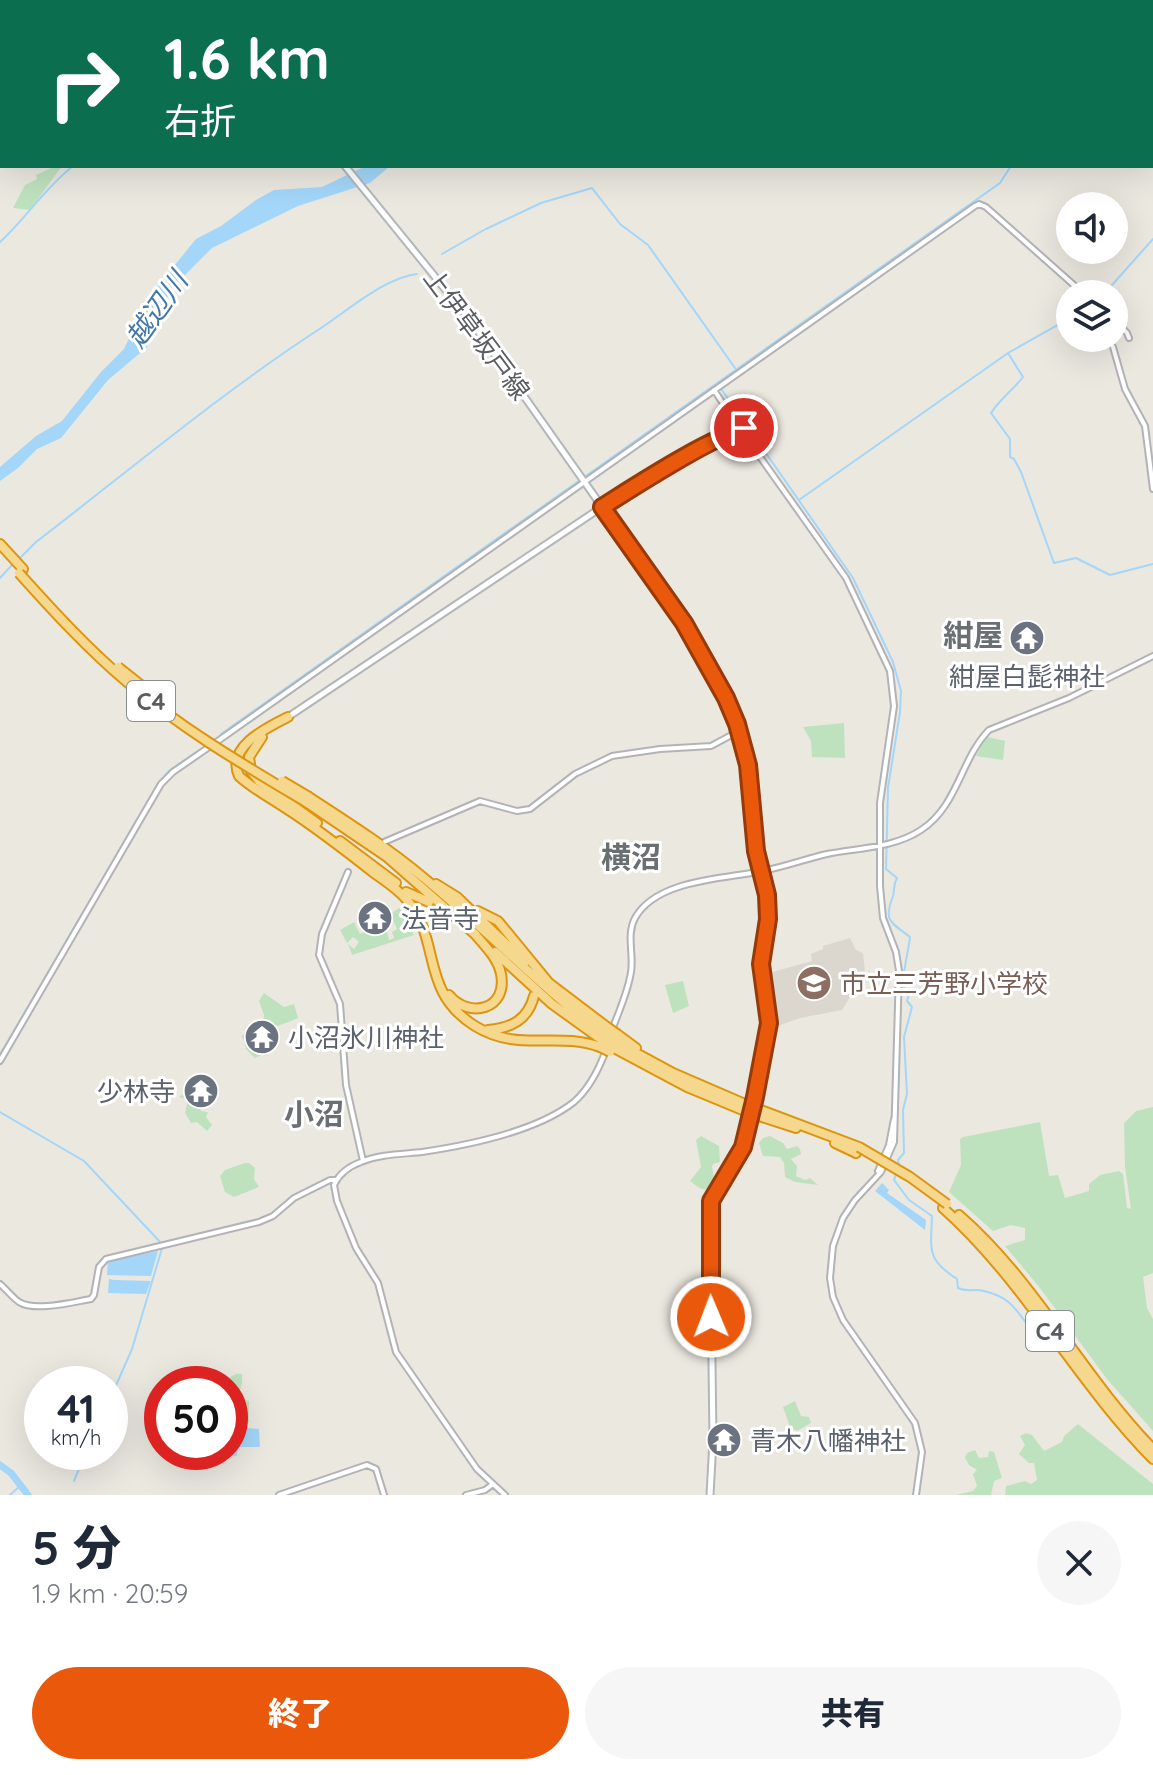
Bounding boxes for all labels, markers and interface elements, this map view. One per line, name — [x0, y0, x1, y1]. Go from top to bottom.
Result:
text: 1.6 km — [164, 23, 330, 93]
icon: right — [32, 32, 136, 136]
text: 右折 — [164, 98, 236, 143]
map controls — [1056, 192, 1128, 352]
button: sound — [1056, 192, 1128, 264]
water label: 越辺川 — [118, 262, 196, 353]
street label: 上伊草坂戸線 — [417, 262, 537, 406]
button: layers — [1056, 280, 1128, 352]
pin — [710, 394, 778, 462]
icon: arrive — [722, 406, 766, 450]
district label: 紺屋 — [943, 616, 1003, 654]
temple icon: 紺屋白髭神社 — [1008, 619, 1046, 657]
place label: 紺屋白髭神社 — [949, 660, 1105, 693]
road number: C4 — [127, 681, 175, 721]
district label: 横沼 — [601, 838, 661, 876]
temple icon: 法音寺 — [356, 899, 394, 937]
place label: 法音寺 — [401, 902, 479, 935]
school or university icon: 市立三芳野小学校 — [795, 964, 833, 1002]
place label: 市立三芳野小学校 — [840, 967, 1048, 1000]
temple icon: 小沼氷川神社 — [243, 1018, 281, 1056]
place label: 小沼氷川神社 — [288, 1021, 444, 1054]
temple icon: 少林寺 — [182, 1072, 220, 1110]
place label: 少林寺 — [97, 1075, 175, 1108]
district label: 小沼 — [284, 1095, 344, 1133]
position arrow — [669, 1275, 753, 1359]
road number: C4 — [1026, 1311, 1074, 1351]
speed limit sign: 50 — [144, 1366, 248, 1470]
text: 41 — [57, 1383, 95, 1433]
temple icon: 青木八幡神社 — [705, 1421, 743, 1459]
place label: 青木八幡神社 — [750, 1424, 906, 1457]
text: km/h — [51, 1425, 101, 1450]
text: 5 分 — [32, 1517, 121, 1577]
button: close — [1037, 1521, 1121, 1605]
text: 1.9 km · 20:59 — [32, 1577, 188, 1610]
button: 終了 — [32, 1667, 569, 1759]
button: 共有 — [585, 1667, 1121, 1759]

